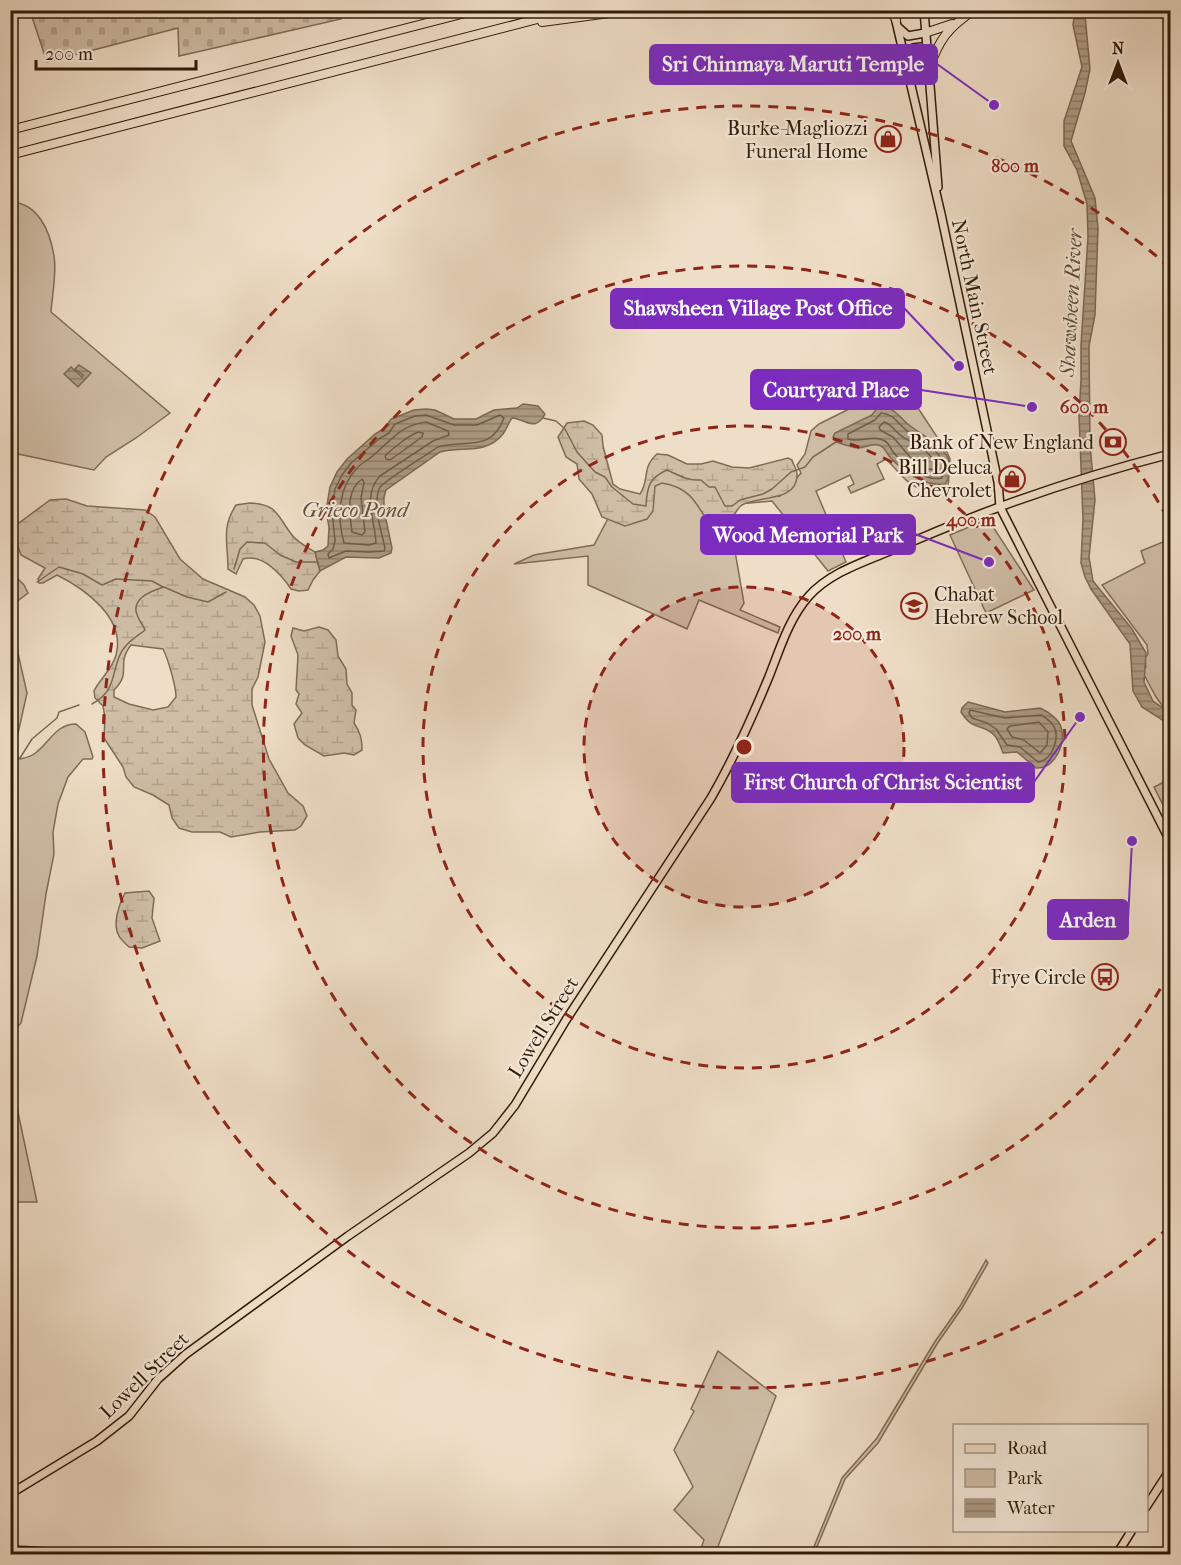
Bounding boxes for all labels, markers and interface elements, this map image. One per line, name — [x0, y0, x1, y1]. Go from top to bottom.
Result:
scale bar — [36, 33, 196, 71]
north arrow — [1088, 33, 1148, 93]
text: N — [1112, 39, 1125, 58]
text: 200 m — [45, 44, 93, 65]
callout: Sri Chinmaya Maruti Temple — [650, 45, 937, 84]
text: Sri Chinmaya Maruti Temple — [662, 52, 925, 76]
place label: Burke-Magliozzi Funeral Home — [727, 117, 868, 163]
shop icon: Burke-Magliozzi Funeral Home — [873, 124, 903, 154]
text: 800 m — [991, 156, 1040, 177]
street label: North Main Street — [947, 217, 1002, 377]
water label: Shawsheen River — [1055, 227, 1087, 379]
callout: Shawsheen Village Post Office — [611, 289, 904, 328]
text: Shawsheen Village Post Office — [624, 296, 893, 320]
callout: Courtyard Place — [751, 370, 921, 409]
text: Courtyard Place — [763, 378, 910, 402]
text: 600 m — [1060, 397, 1109, 418]
bank icon: Bank of New England — [1098, 427, 1128, 457]
place label: Bank of New England — [909, 431, 1095, 454]
place label: Bill Deluca Chevrolet — [898, 456, 993, 502]
shop icon: Bill Deluca Chevrolet — [997, 464, 1027, 494]
water label: Grieco Pond — [302, 498, 410, 522]
text: 400 m — [945, 510, 997, 531]
callout: Wood Memorial Park — [701, 515, 915, 554]
text: Wood Memorial Park — [712, 523, 904, 547]
place label: Chabat Hebrew School — [934, 583, 1063, 629]
school or university icon: Chabat Hebrew School — [899, 591, 929, 621]
text: 200 m — [833, 624, 882, 645]
centre of rings — [734, 737, 754, 757]
callout: First Church of Christ Scientist — [732, 763, 1034, 802]
text: First Church of Christ Scientist — [743, 770, 1023, 794]
callout: Arden — [1048, 900, 1128, 939]
text: Arden — [1058, 908, 1117, 932]
bus stop icon: Frye Circle — [1090, 962, 1120, 992]
place label: Frye Circle — [991, 966, 1086, 989]
street label: Lowell Street — [503, 973, 583, 1082]
street label: Lowell Street — [95, 1327, 193, 1423]
legend — [953, 1424, 1148, 1532]
text: Road — [1007, 1438, 1047, 1459]
text: Park — [1007, 1468, 1044, 1489]
text: Water — [1006, 1498, 1055, 1519]

